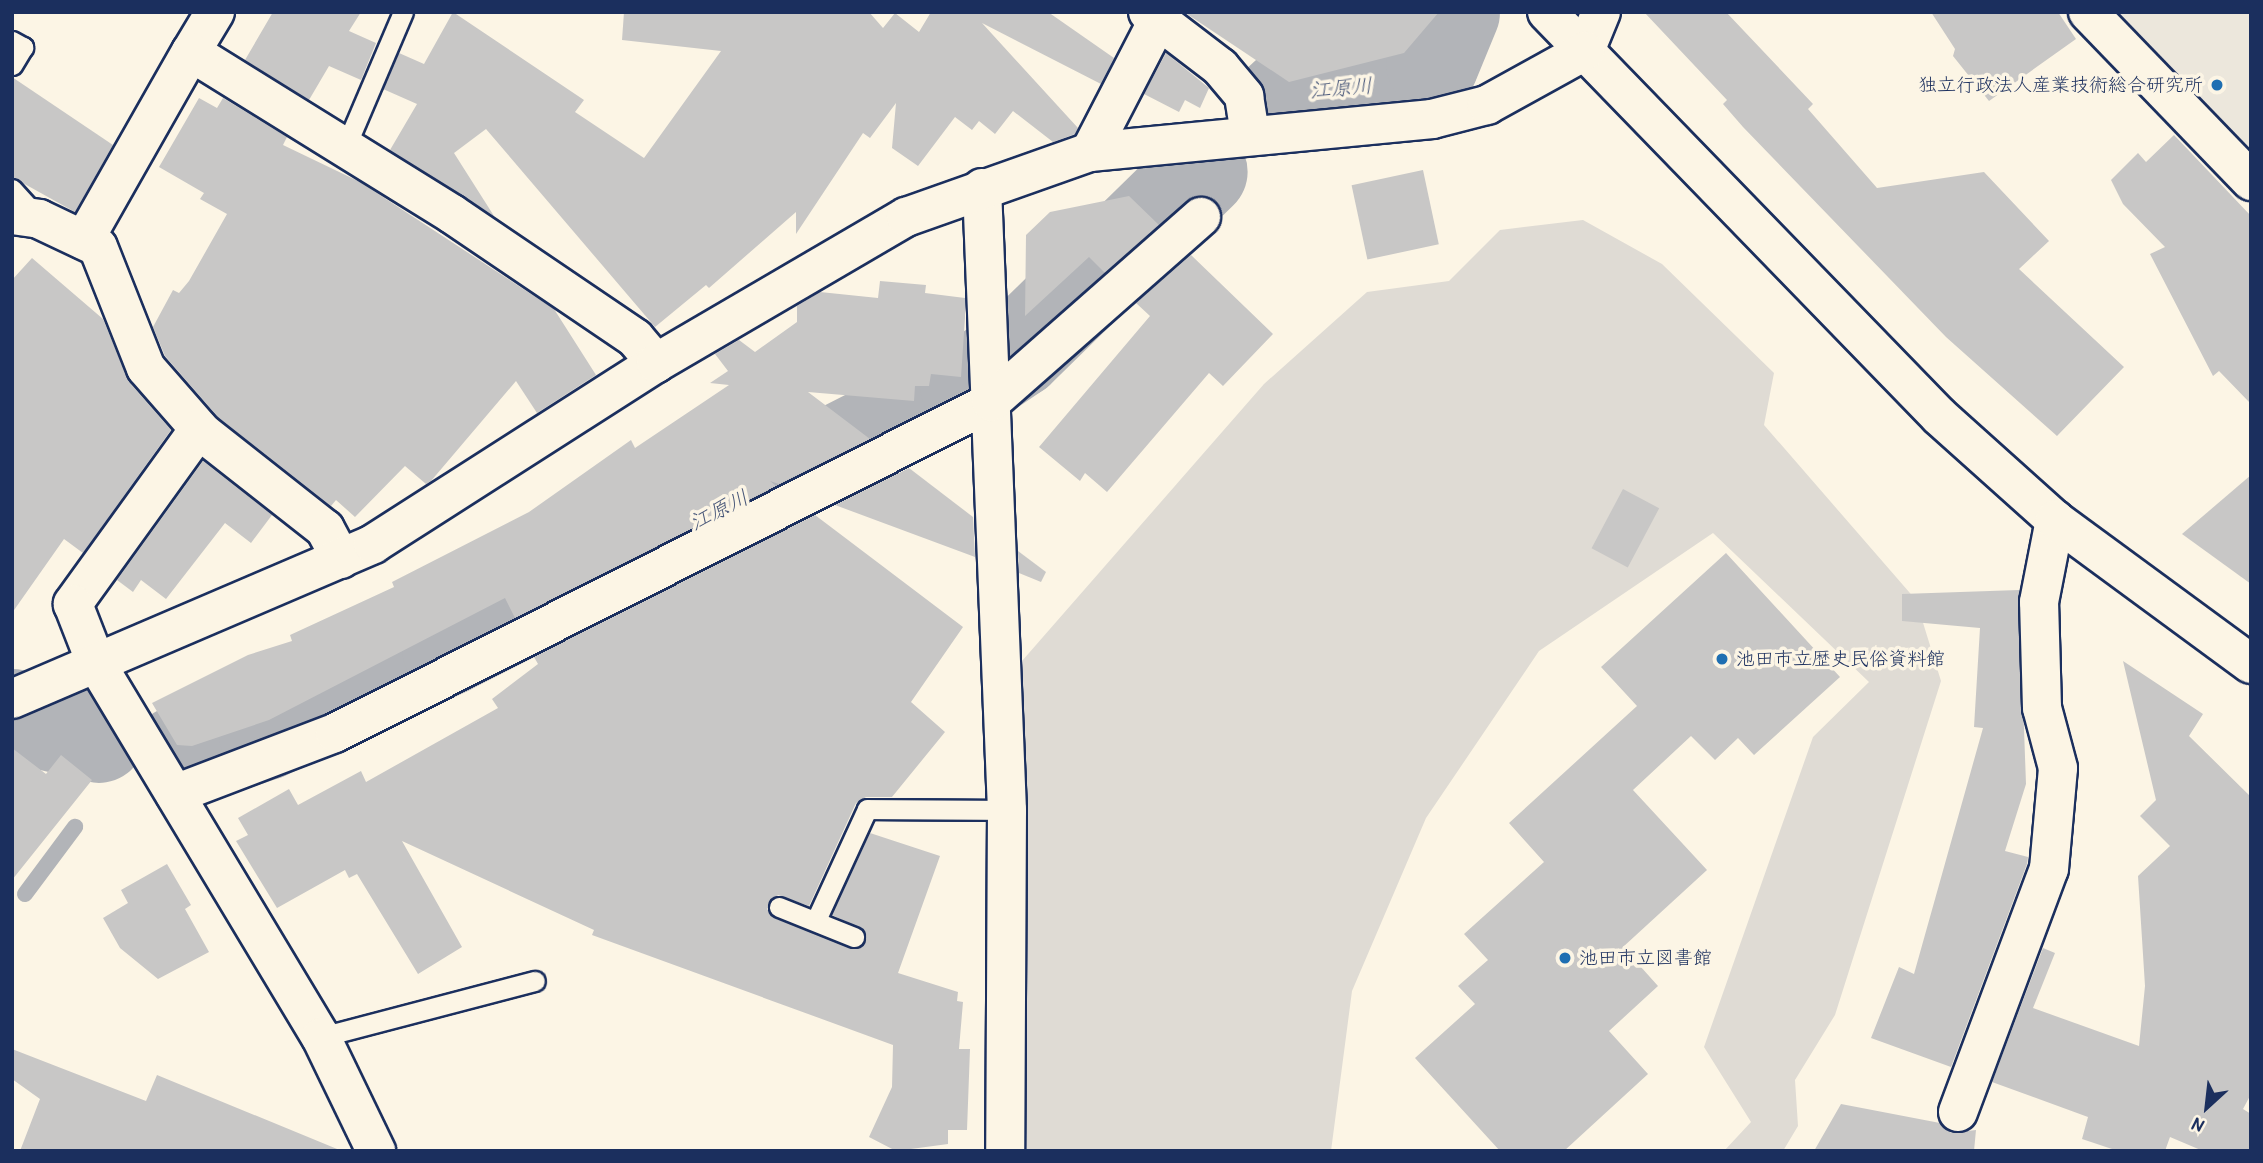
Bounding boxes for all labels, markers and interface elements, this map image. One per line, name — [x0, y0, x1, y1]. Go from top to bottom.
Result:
water label: 江原川 — [1309, 73, 1373, 103]
place label: 独立行政法人産業技術総合研究所 — [1918, 74, 2203, 96]
marker: 独立行政法人産業技術総合研究所 — [2209, 77, 2225, 93]
water label: 江原川 — [685, 484, 753, 536]
place label: 池田市立歴史民俗資料館 — [1736, 648, 1945, 670]
marker: 池田市立歴史民俗資料館 — [1714, 651, 1730, 667]
place label: 池田市立図書館 — [1579, 947, 1712, 969]
marker: 池田市立図書館 — [1557, 950, 1573, 966]
north arrow — [2172, 1072, 2242, 1142]
text: N — [2187, 1112, 2208, 1140]

